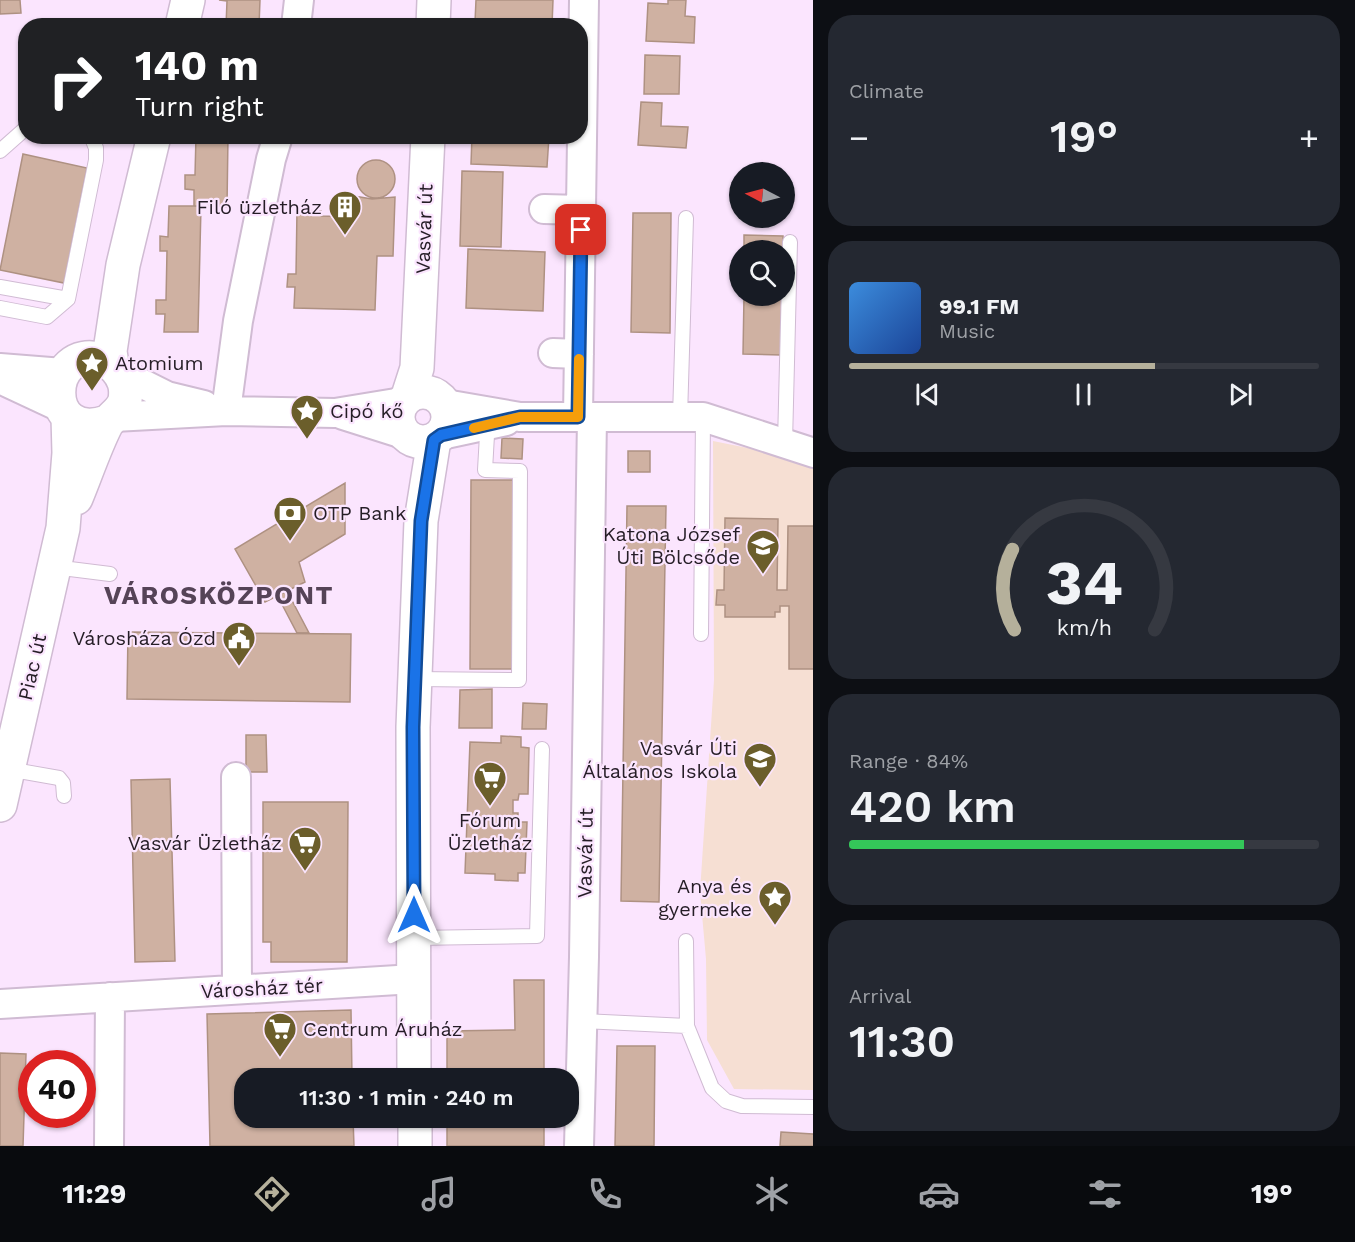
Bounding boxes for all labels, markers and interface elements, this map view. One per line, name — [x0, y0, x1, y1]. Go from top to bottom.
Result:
text: 140 m — [135, 41, 259, 90]
icon: right — [36, 42, 114, 120]
text: Climate — [849, 79, 924, 103]
text: Turn right — [135, 91, 264, 123]
text: 19° — [1050, 110, 1118, 163]
text: − — [849, 118, 869, 157]
text: + — [1299, 118, 1319, 157]
north arrow — [729, 162, 795, 228]
map controls — [729, 162, 795, 306]
street label: Vasvár út — [410, 183, 438, 274]
building icon: Filó üzletház — [327, 189, 363, 236]
place label: Filó üzletház — [196, 195, 322, 219]
pin — [555, 204, 606, 255]
icon: arrive — [564, 213, 597, 246]
button: search — [729, 240, 795, 306]
text: 99.1 FM — [939, 294, 1019, 319]
text: Music — [939, 319, 995, 343]
place icon: Atomium — [74, 345, 110, 392]
place label: Atomium — [115, 351, 204, 375]
icon: previous — [911, 378, 944, 411]
icon: pause — [1067, 378, 1100, 411]
icon: next — [1224, 378, 1257, 411]
place icon: Cipó kő — [289, 393, 325, 440]
place label: Cipó kő — [330, 399, 403, 423]
bank icon: OTP Bank — [272, 495, 308, 542]
place label: OTP Bank — [313, 501, 406, 525]
place label: Katona József Úti Bölcsőde — [603, 522, 740, 569]
school or university icon: Katona József Úti Bölcsőde — [745, 528, 781, 575]
text: 34 — [1045, 546, 1123, 619]
district label: VÁROSKÖZPONT — [104, 580, 334, 610]
text: km/h — [1056, 615, 1112, 640]
public building icon: Városháza Ózd — [221, 620, 257, 667]
place label: Városháza Ózd — [73, 626, 216, 650]
street label: Piac út — [13, 631, 51, 703]
place label: Vasvár Úti Általános Iskola — [583, 736, 737, 783]
school or university icon: Vasvár Úti Általános Iskola — [742, 741, 778, 788]
text: Range · 84% — [849, 749, 968, 773]
supermarket icon: Fórum Üzletház — [472, 760, 508, 807]
text: 420 km — [849, 780, 1016, 833]
street label: Vasvár út — [572, 807, 598, 898]
place label: Fórum Üzletház — [448, 808, 532, 855]
supermarket icon: Vasvár Üzletház — [287, 825, 323, 872]
place label: Vasvár Üzletház — [128, 831, 282, 855]
place label: Anya és gyermeke — [658, 874, 752, 921]
place icon: Anya és gyermeke — [757, 879, 793, 926]
position arrow — [382, 883, 446, 947]
street label: Városház tér — [200, 973, 324, 1003]
text: Arrival — [849, 984, 911, 1008]
supermarket icon: Centrum Áruház — [262, 1011, 298, 1058]
text: 11:30 — [849, 1015, 955, 1068]
place label: Centrum Áruház — [303, 1017, 463, 1041]
speed limit sign: 40 — [18, 1050, 96, 1128]
text: 11:30 · 1 min · 240 m — [299, 1085, 514, 1110]
icon: directions — [251, 1173, 293, 1215]
icon: music — [418, 1173, 460, 1215]
icon: phone — [584, 1173, 626, 1215]
icon: climate — [751, 1173, 793, 1215]
icon: car — [918, 1173, 960, 1215]
icon: filters — [1084, 1173, 1126, 1215]
text: 11:29 — [62, 1178, 126, 1210]
text: 19° — [1251, 1178, 1293, 1210]

